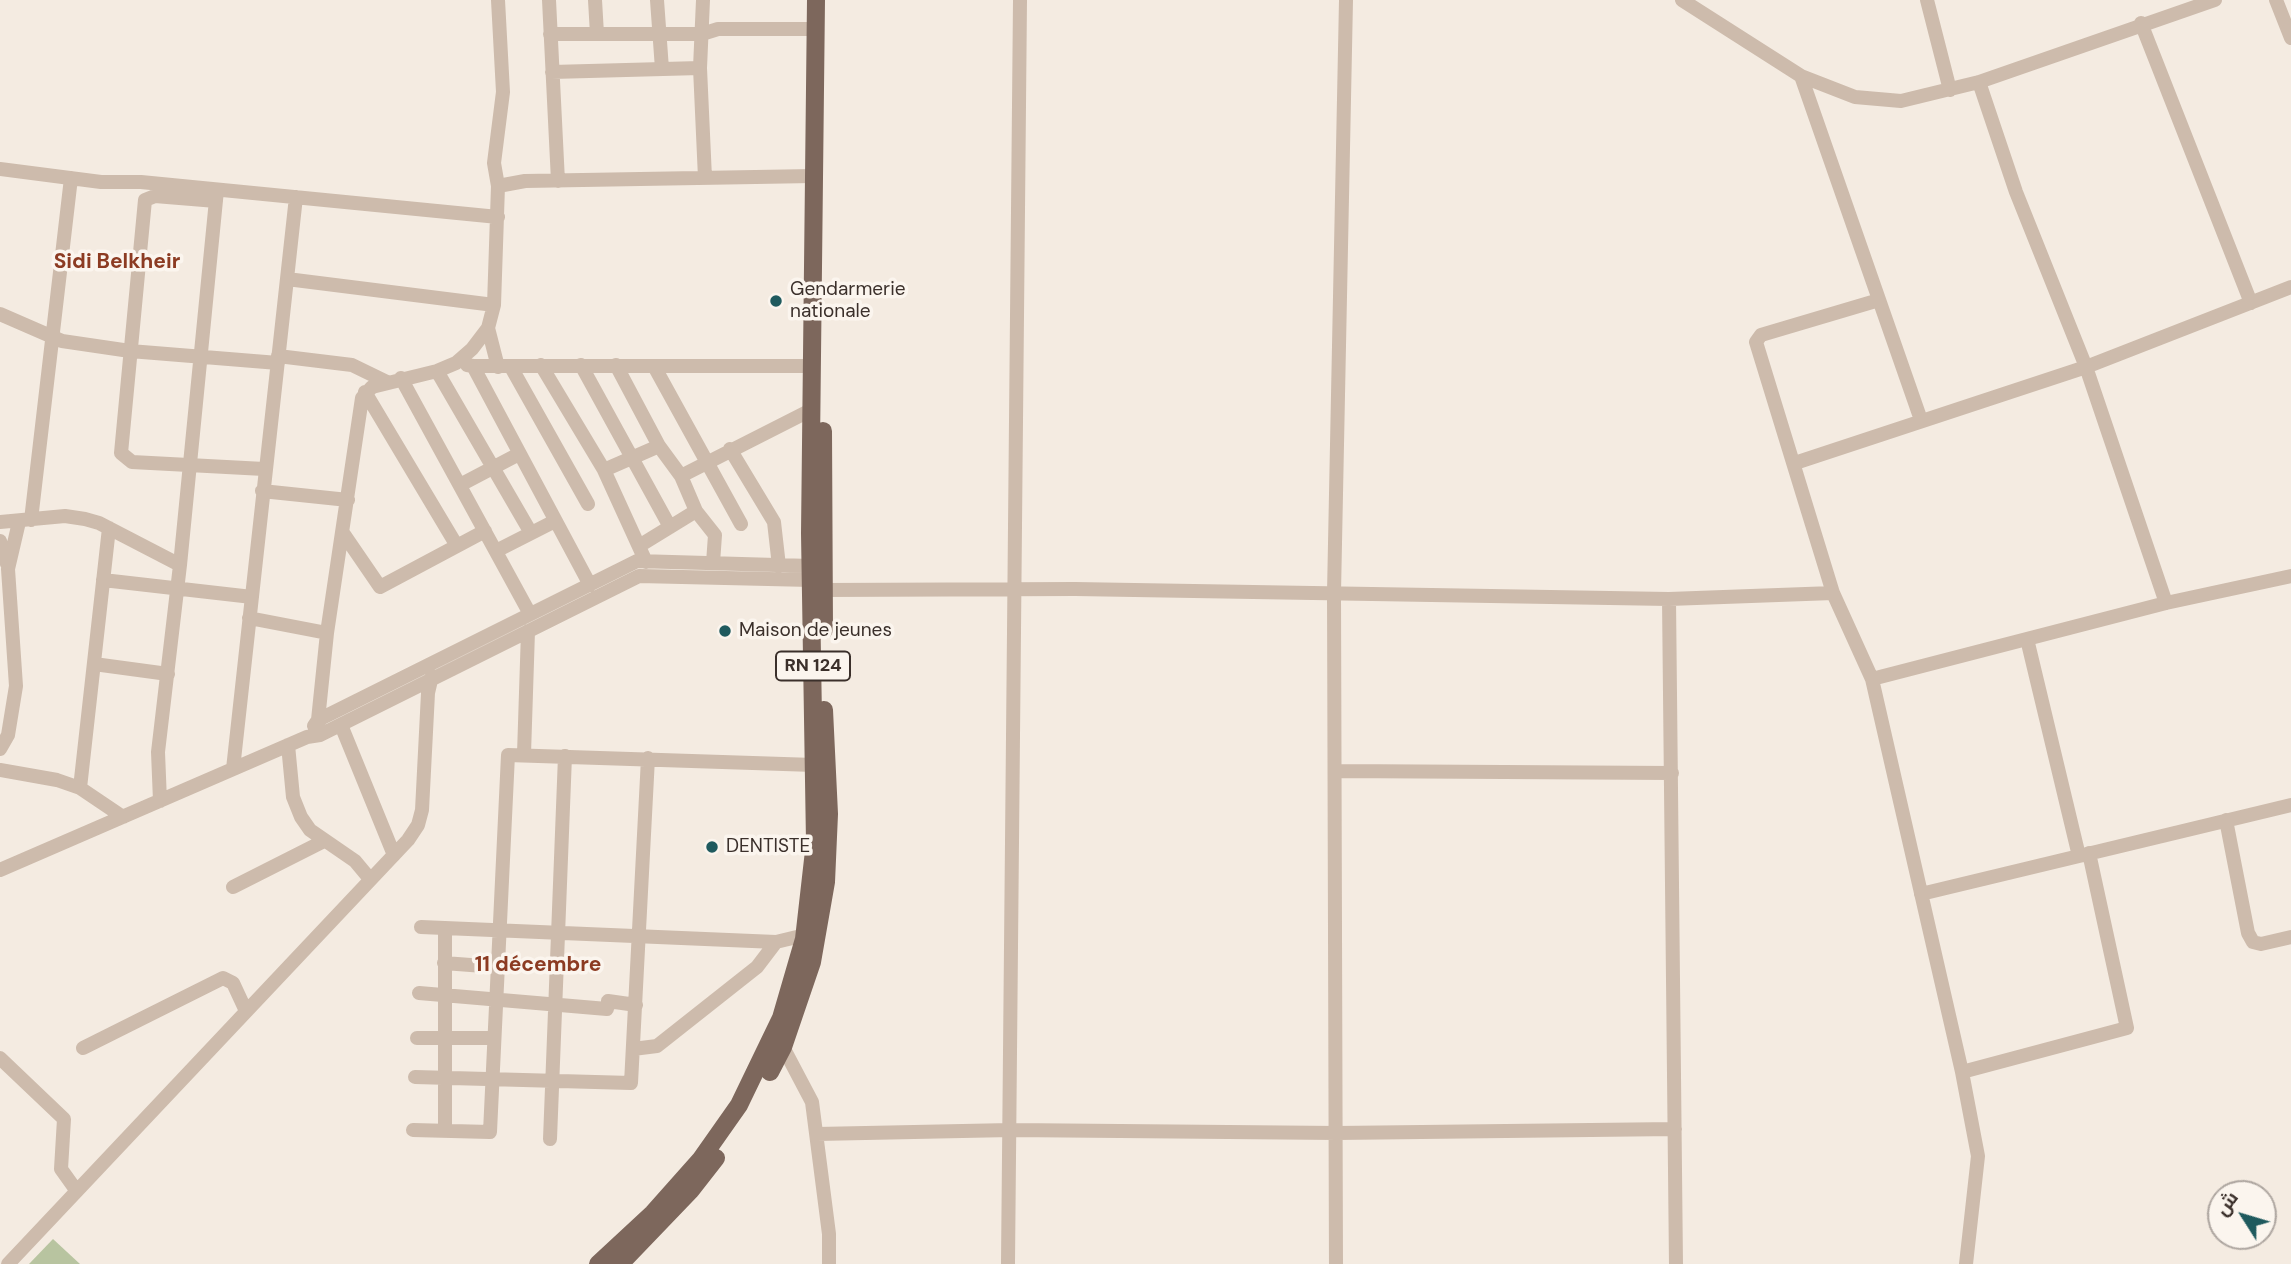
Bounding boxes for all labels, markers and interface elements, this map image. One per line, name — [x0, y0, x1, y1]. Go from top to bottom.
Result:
district label: Sidi Belkheir — [54, 249, 180, 275]
place label: Gendarmerie nationale — [790, 279, 905, 323]
marker: Gendarmerie nationale — [768, 293, 784, 309]
place label: Maison de jeunes — [739, 620, 892, 642]
marker: Maison de jeunes — [717, 623, 733, 639]
road number: RN 124 — [776, 652, 850, 680]
place label: DENTISTE — [726, 836, 810, 858]
marker: DENTISTE — [704, 839, 720, 855]
district label: 11 décembre — [475, 952, 601, 978]
north arrow — [2207, 1180, 2277, 1250]
text: ش — [2209, 1186, 2244, 1221]

